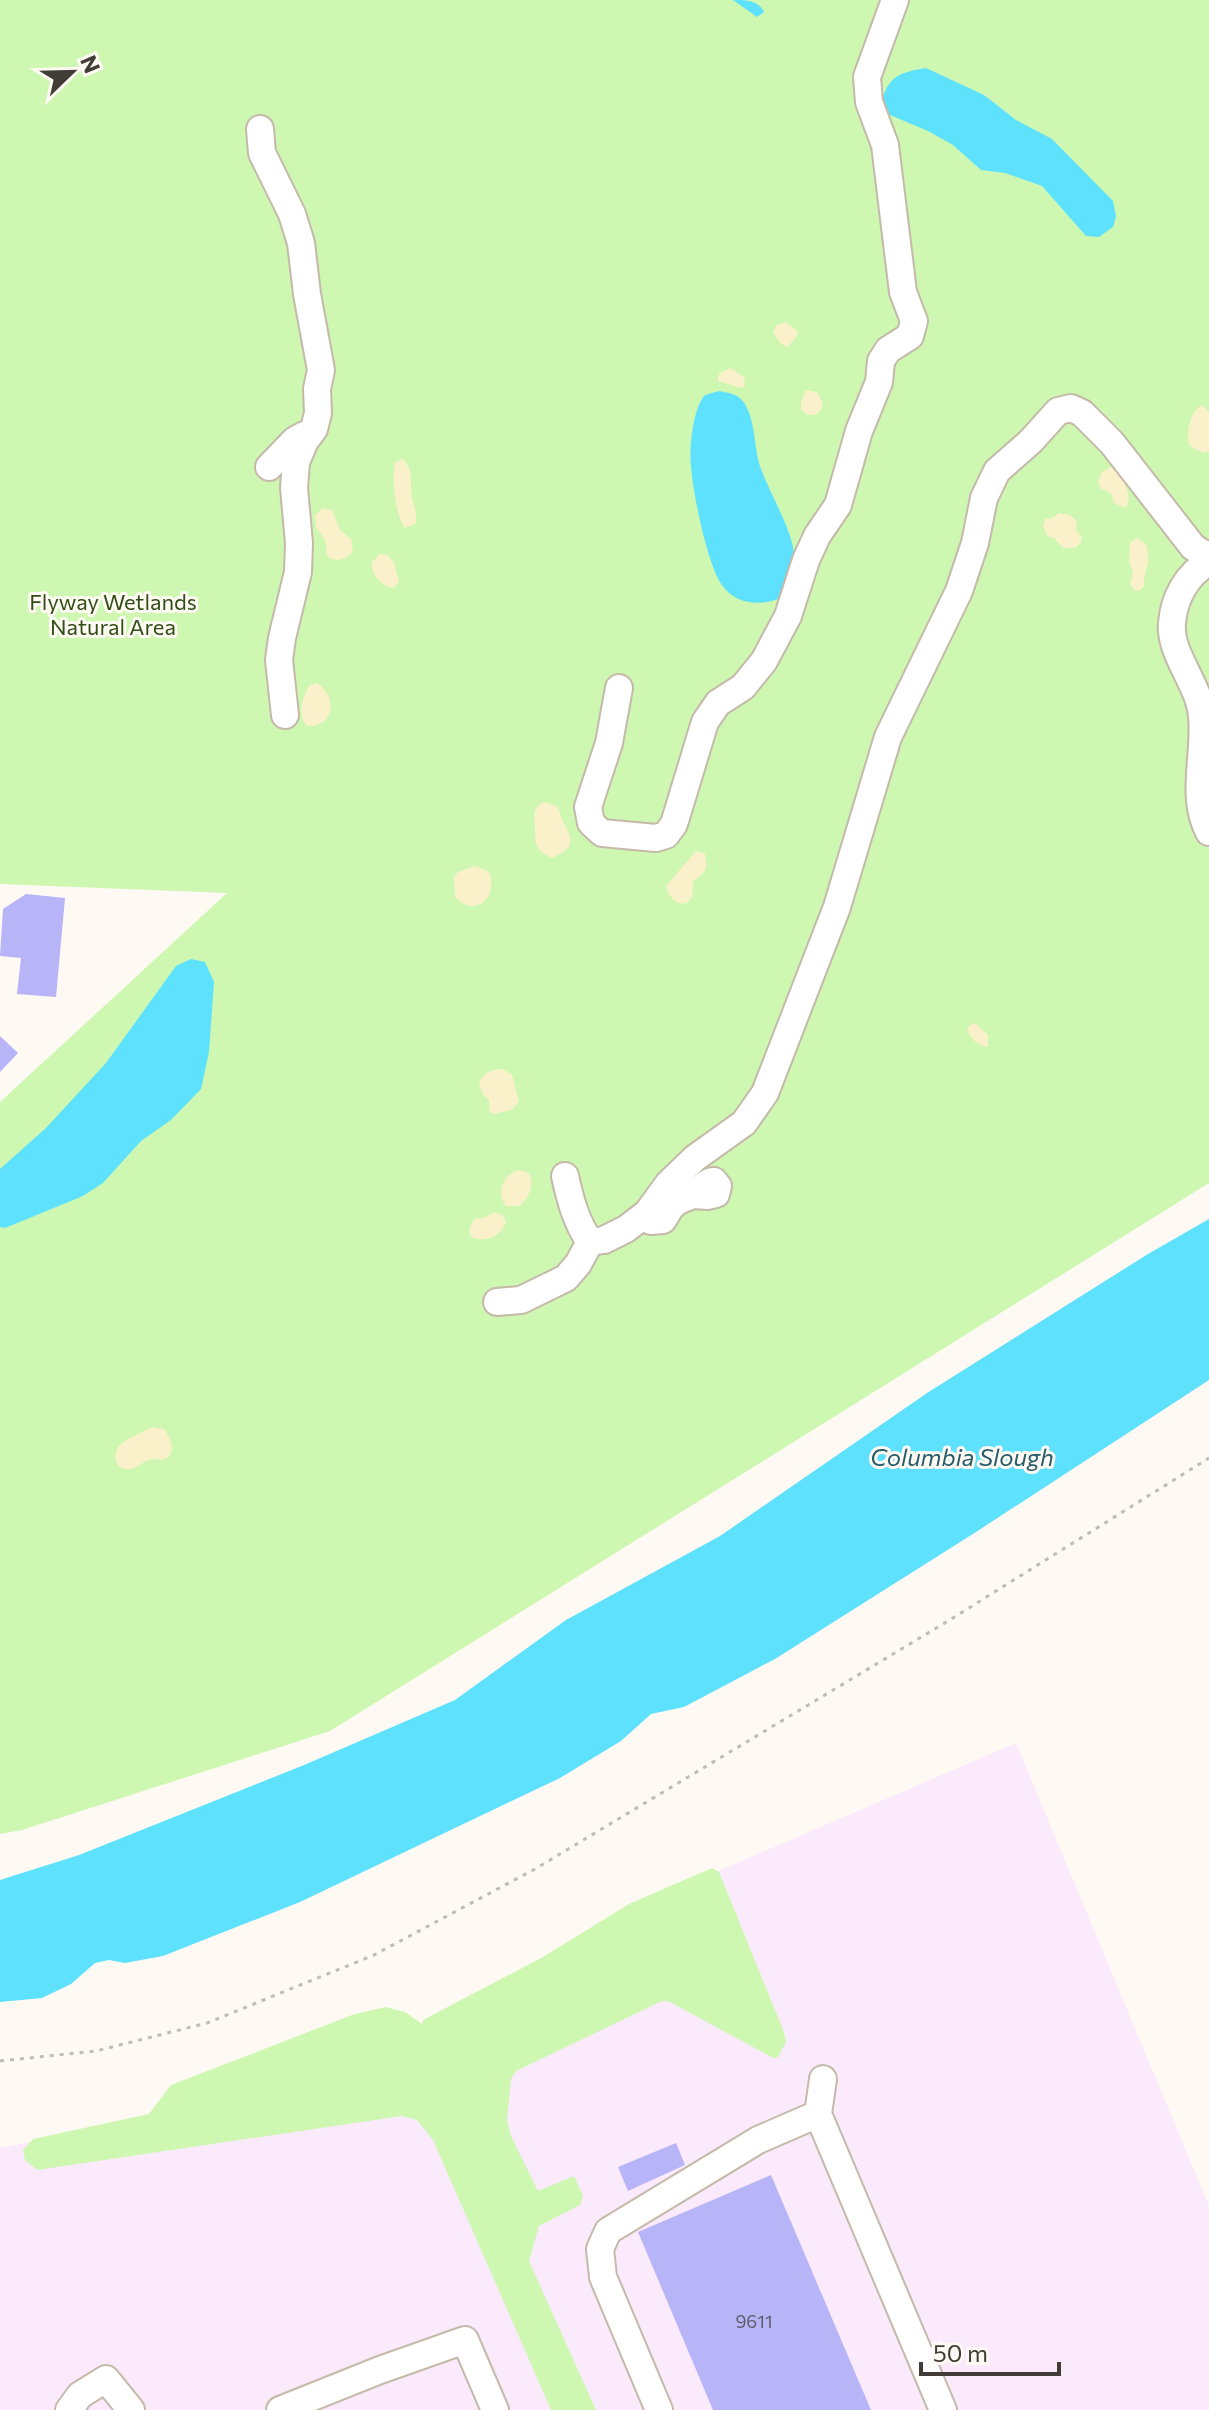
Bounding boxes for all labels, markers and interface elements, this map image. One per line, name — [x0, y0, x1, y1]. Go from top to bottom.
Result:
north arrow — [32, 32, 112, 112]
text: N — [75, 51, 107, 77]
park label: Flyway Wetlands Natural Area — [29, 588, 197, 640]
water label: Columbia Slough — [870, 1442, 1054, 1471]
house number: 9611 — [735, 2310, 773, 2332]
scale bar — [921, 2326, 1059, 2376]
text: 50 m — [933, 2338, 988, 2367]

